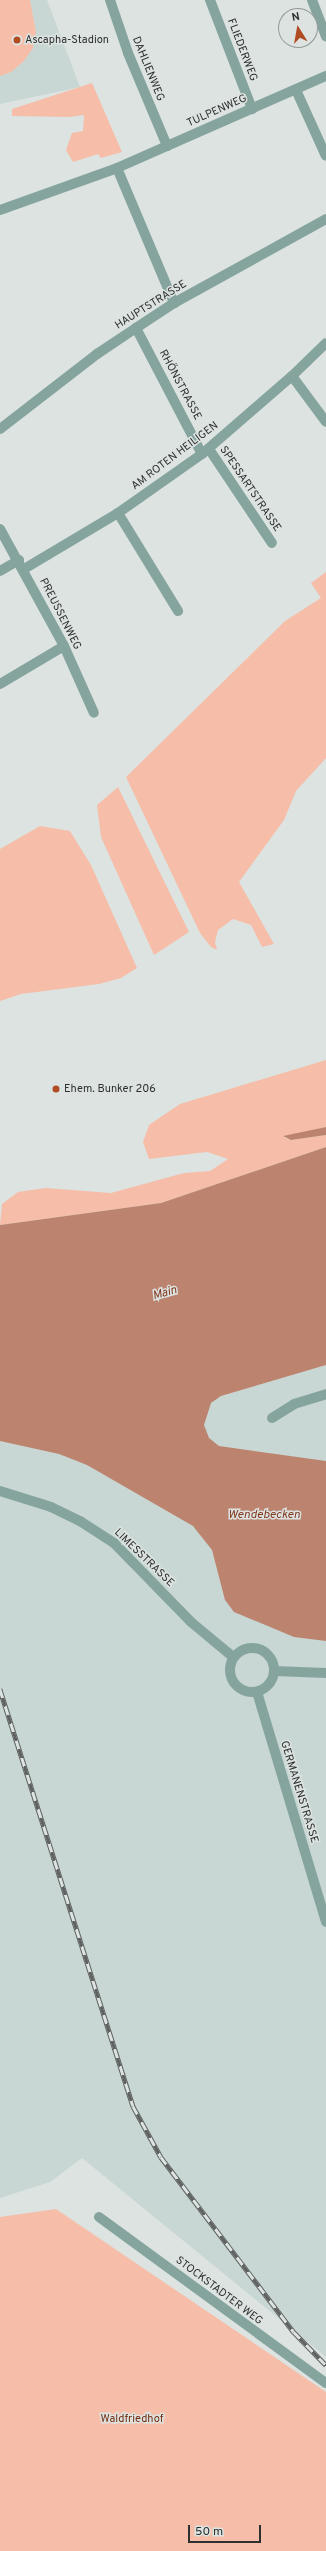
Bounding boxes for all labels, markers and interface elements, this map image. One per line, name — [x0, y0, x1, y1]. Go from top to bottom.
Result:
north arrow — [278, 8, 318, 48]
text: N — [291, 10, 301, 25]
street label: FLIEDERWEG — [224, 17, 260, 83]
place label: Ascapha-Stadion — [25, 33, 109, 47]
marker: Ascapha-Stadion — [12, 35, 22, 45]
street label: DAHLIENWEG — [129, 35, 167, 103]
street label: TULPENWEG — [185, 92, 249, 130]
street label: HAUPTSTRASSE — [113, 278, 189, 332]
street label: RHÖNSTRASSE — [156, 348, 204, 422]
street label: AM ROTEN HEILIGEN — [129, 419, 221, 493]
street label: SPESSARTSTRASSE — [216, 444, 284, 534]
street label: PREUSSENWEG — [36, 576, 84, 652]
place label: Ehem. Bunker 206 — [64, 1082, 156, 1096]
marker: Ehem. Bunker 206 — [51, 1084, 61, 1094]
water label: Main — [151, 1284, 179, 1304]
water label: Wendebecken — [228, 1509, 300, 1523]
street label: LIMESSTRASSE — [111, 1526, 177, 1590]
street label: GERMANENSTRASSE — [277, 1739, 321, 1845]
street label: STOCKSTADTER WEG — [173, 2254, 265, 2328]
park label: Waldfriedhof — [101, 2412, 163, 2426]
scale bar — [190, 2517, 263, 2543]
text: 50 m — [195, 2524, 223, 2540]

